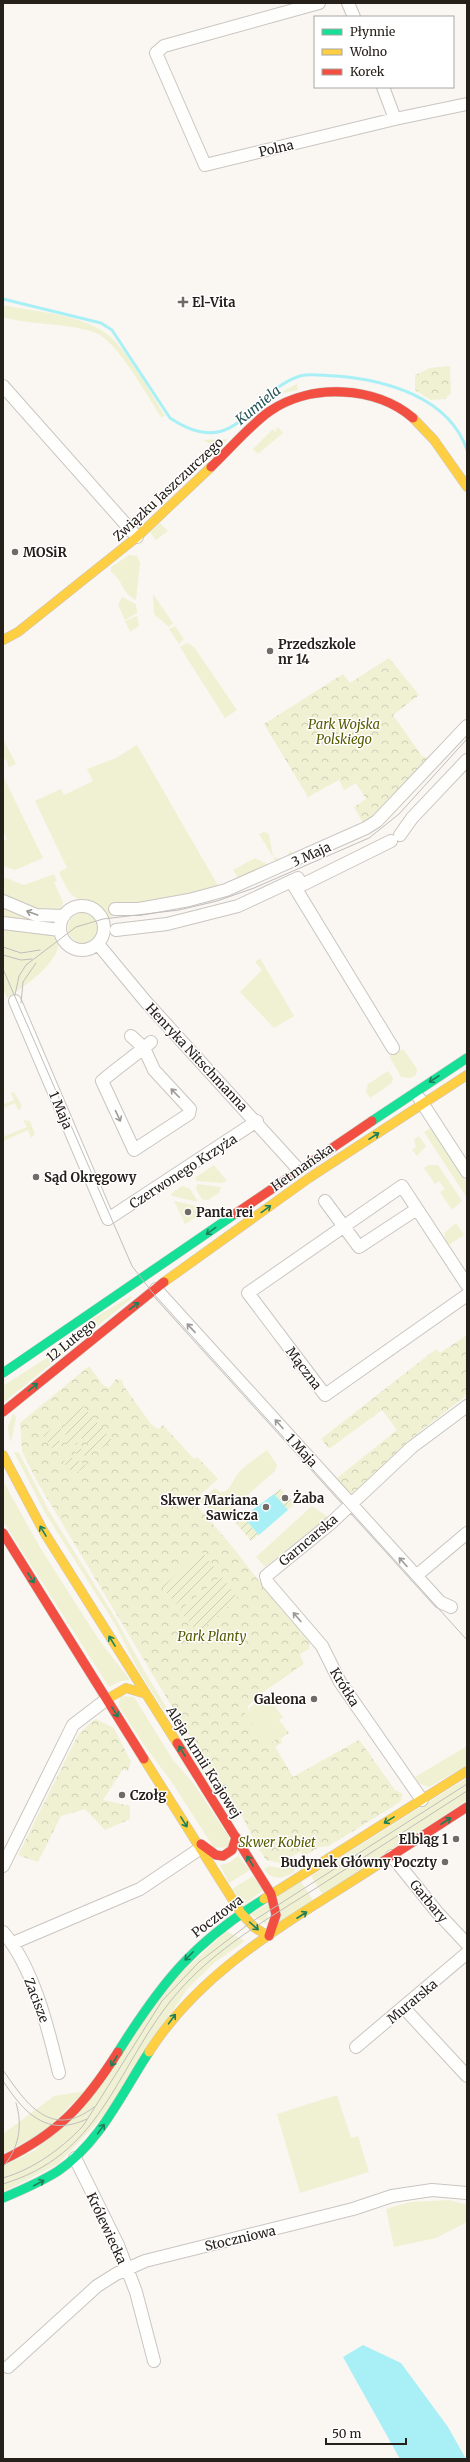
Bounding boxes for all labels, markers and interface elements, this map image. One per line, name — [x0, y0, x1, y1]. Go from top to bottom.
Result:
legend — [314, 16, 454, 88]
text: Płynnie — [350, 24, 395, 39]
text: Wolno — [349, 44, 387, 59]
text: Korek — [350, 64, 385, 79]
street label: Polna — [257, 136, 295, 161]
place label: El-Vita — [192, 294, 236, 311]
marker: El-Vita — [177, 296, 189, 308]
water label: Kumiela — [231, 381, 284, 429]
street label: Związku Jaszczurczego — [110, 434, 227, 545]
place label: MOSiR — [23, 544, 67, 561]
marker: MOSiR — [10, 547, 20, 557]
place label: Przedszkole nr 14 — [278, 636, 356, 668]
marker: Przedszkole nr 14 — [265, 646, 275, 656]
park label: Park Wojska Polskiego — [308, 716, 380, 748]
street label: 3 Maja — [289, 838, 333, 871]
one-way arrow — [26, 909, 39, 916]
street label: Henryka Nitschmanna — [142, 1000, 251, 1115]
one-way arrow — [429, 1075, 440, 1083]
one-way arrow — [171, 1088, 180, 1098]
street label: 1 Maja — [45, 1089, 76, 1132]
one-way arrow — [115, 1110, 122, 1122]
street label: Czerwonego Krzyża — [126, 1130, 240, 1213]
one-way arrow — [368, 1132, 379, 1140]
street label: Hetmańska — [268, 1140, 337, 1195]
place label: Sąd Okręgowy — [44, 1169, 137, 1186]
marker: Sąd Okręgowy — [31, 1172, 41, 1182]
place label: Panta rei — [196, 1204, 254, 1221]
one-way arrow — [261, 1205, 272, 1213]
marker: Panta rei — [183, 1207, 193, 1217]
one-way arrow — [206, 1227, 217, 1235]
one-way arrow — [129, 1302, 140, 1310]
street label: 12 Lutego — [43, 1315, 100, 1366]
one-way arrow — [186, 1323, 196, 1333]
street label: Mączna — [282, 1344, 325, 1393]
one-way arrow — [27, 1383, 38, 1392]
one-way arrow — [275, 1419, 284, 1429]
street label: 1 Maja — [282, 1430, 321, 1471]
place label: Żaba — [293, 1489, 324, 1507]
place label: Skwer Mariana Sawicza — [160, 1492, 258, 1524]
marker: Żaba — [280, 1493, 290, 1503]
marker: Skwer Mariana Sawicza — [261, 1502, 271, 1512]
street label: Garncarska — [275, 1511, 341, 1570]
one-way arrow — [39, 1525, 47, 1537]
one-way arrow — [398, 1557, 408, 1567]
one-way arrow — [27, 1572, 35, 1584]
one-way arrow — [292, 1611, 301, 1622]
park label: Park Planty — [178, 1628, 246, 1645]
one-way arrow — [108, 1635, 116, 1647]
street label: Krótka — [326, 1665, 363, 1710]
place label: Galeona — [254, 1691, 306, 1708]
marker: Galeona — [309, 1694, 319, 1704]
street label: Aleja Armii Krajowej — [162, 1702, 245, 1821]
one-way arrow — [111, 1706, 119, 1717]
one-way arrow — [177, 1745, 185, 1757]
place label: Czołg — [130, 1787, 166, 1804]
marker: Czołg — [117, 1790, 127, 1800]
one-way arrow — [180, 1816, 189, 1827]
one-way arrow — [383, 1817, 395, 1825]
one-way arrow — [440, 1817, 451, 1825]
place label: Elbląg 1 — [399, 1831, 448, 1848]
park label: Skwer Kobiet — [238, 1834, 316, 1851]
marker: Elbląg 1 — [451, 1834, 461, 1844]
place label: Budynek Główny Poczty — [280, 1854, 437, 1871]
one-way arrow — [246, 1855, 254, 1867]
marker: Budynek Główny Poczty — [440, 1857, 450, 1867]
street label: Garbary — [406, 1876, 452, 1926]
street label: Pocztowa — [188, 1892, 246, 1941]
one-way arrow — [296, 1911, 307, 1919]
one-way arrow — [249, 1922, 259, 1931]
one-way arrow — [184, 1951, 194, 1961]
street label: Zacisze — [20, 1975, 53, 2025]
street label: Murarska — [384, 1975, 441, 2027]
one-way arrow — [168, 2014, 176, 2025]
one-way arrow — [109, 2055, 117, 2067]
one-way arrow — [97, 2123, 105, 2134]
one-way arrow — [33, 2179, 45, 2186]
street label: Królewiecka — [83, 2190, 131, 2267]
street label: Stoczniowa — [203, 2222, 277, 2255]
scale bar — [326, 2420, 406, 2446]
text: 50 m — [332, 2426, 361, 2441]

